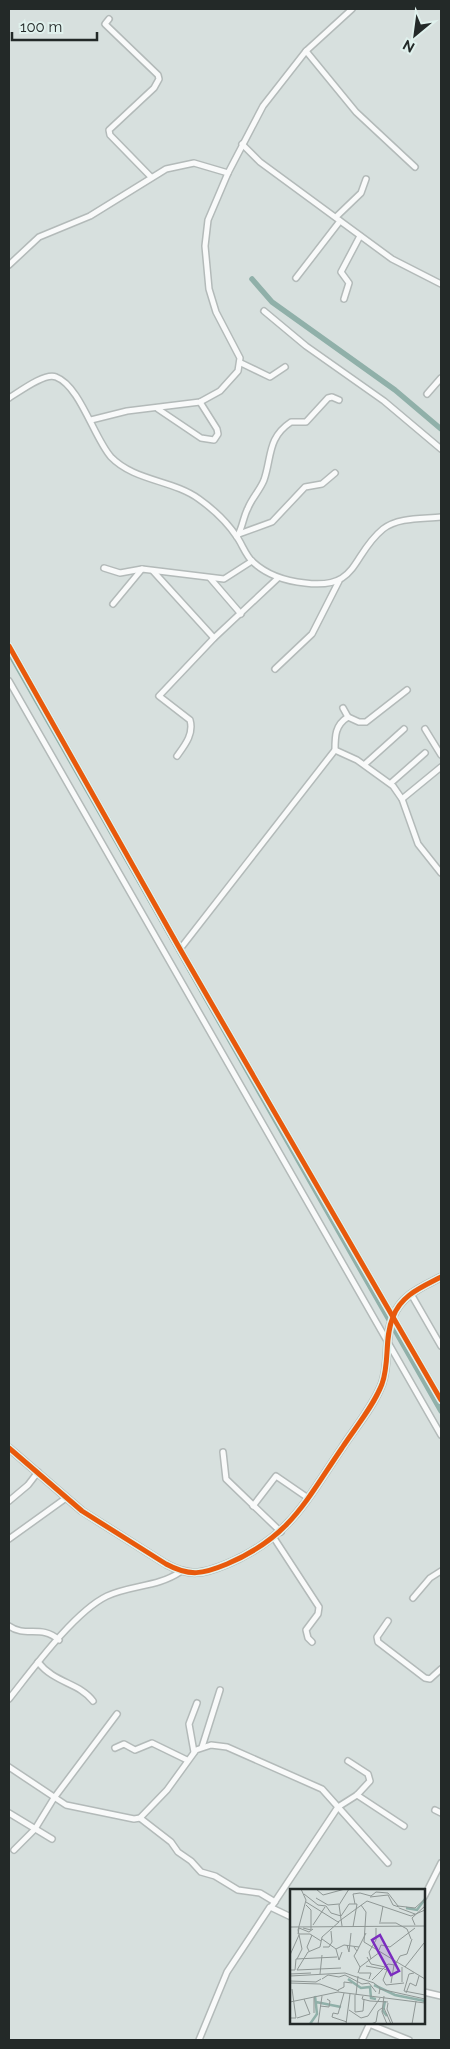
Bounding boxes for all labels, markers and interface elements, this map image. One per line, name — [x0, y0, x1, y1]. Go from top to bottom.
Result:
scale bar — [12, 10, 98, 42]
north arrow — [390, 10, 440, 60]
text: 100 m — [20, 18, 62, 36]
text: N — [400, 37, 417, 56]
inset map — [290, 1889, 425, 2024]

